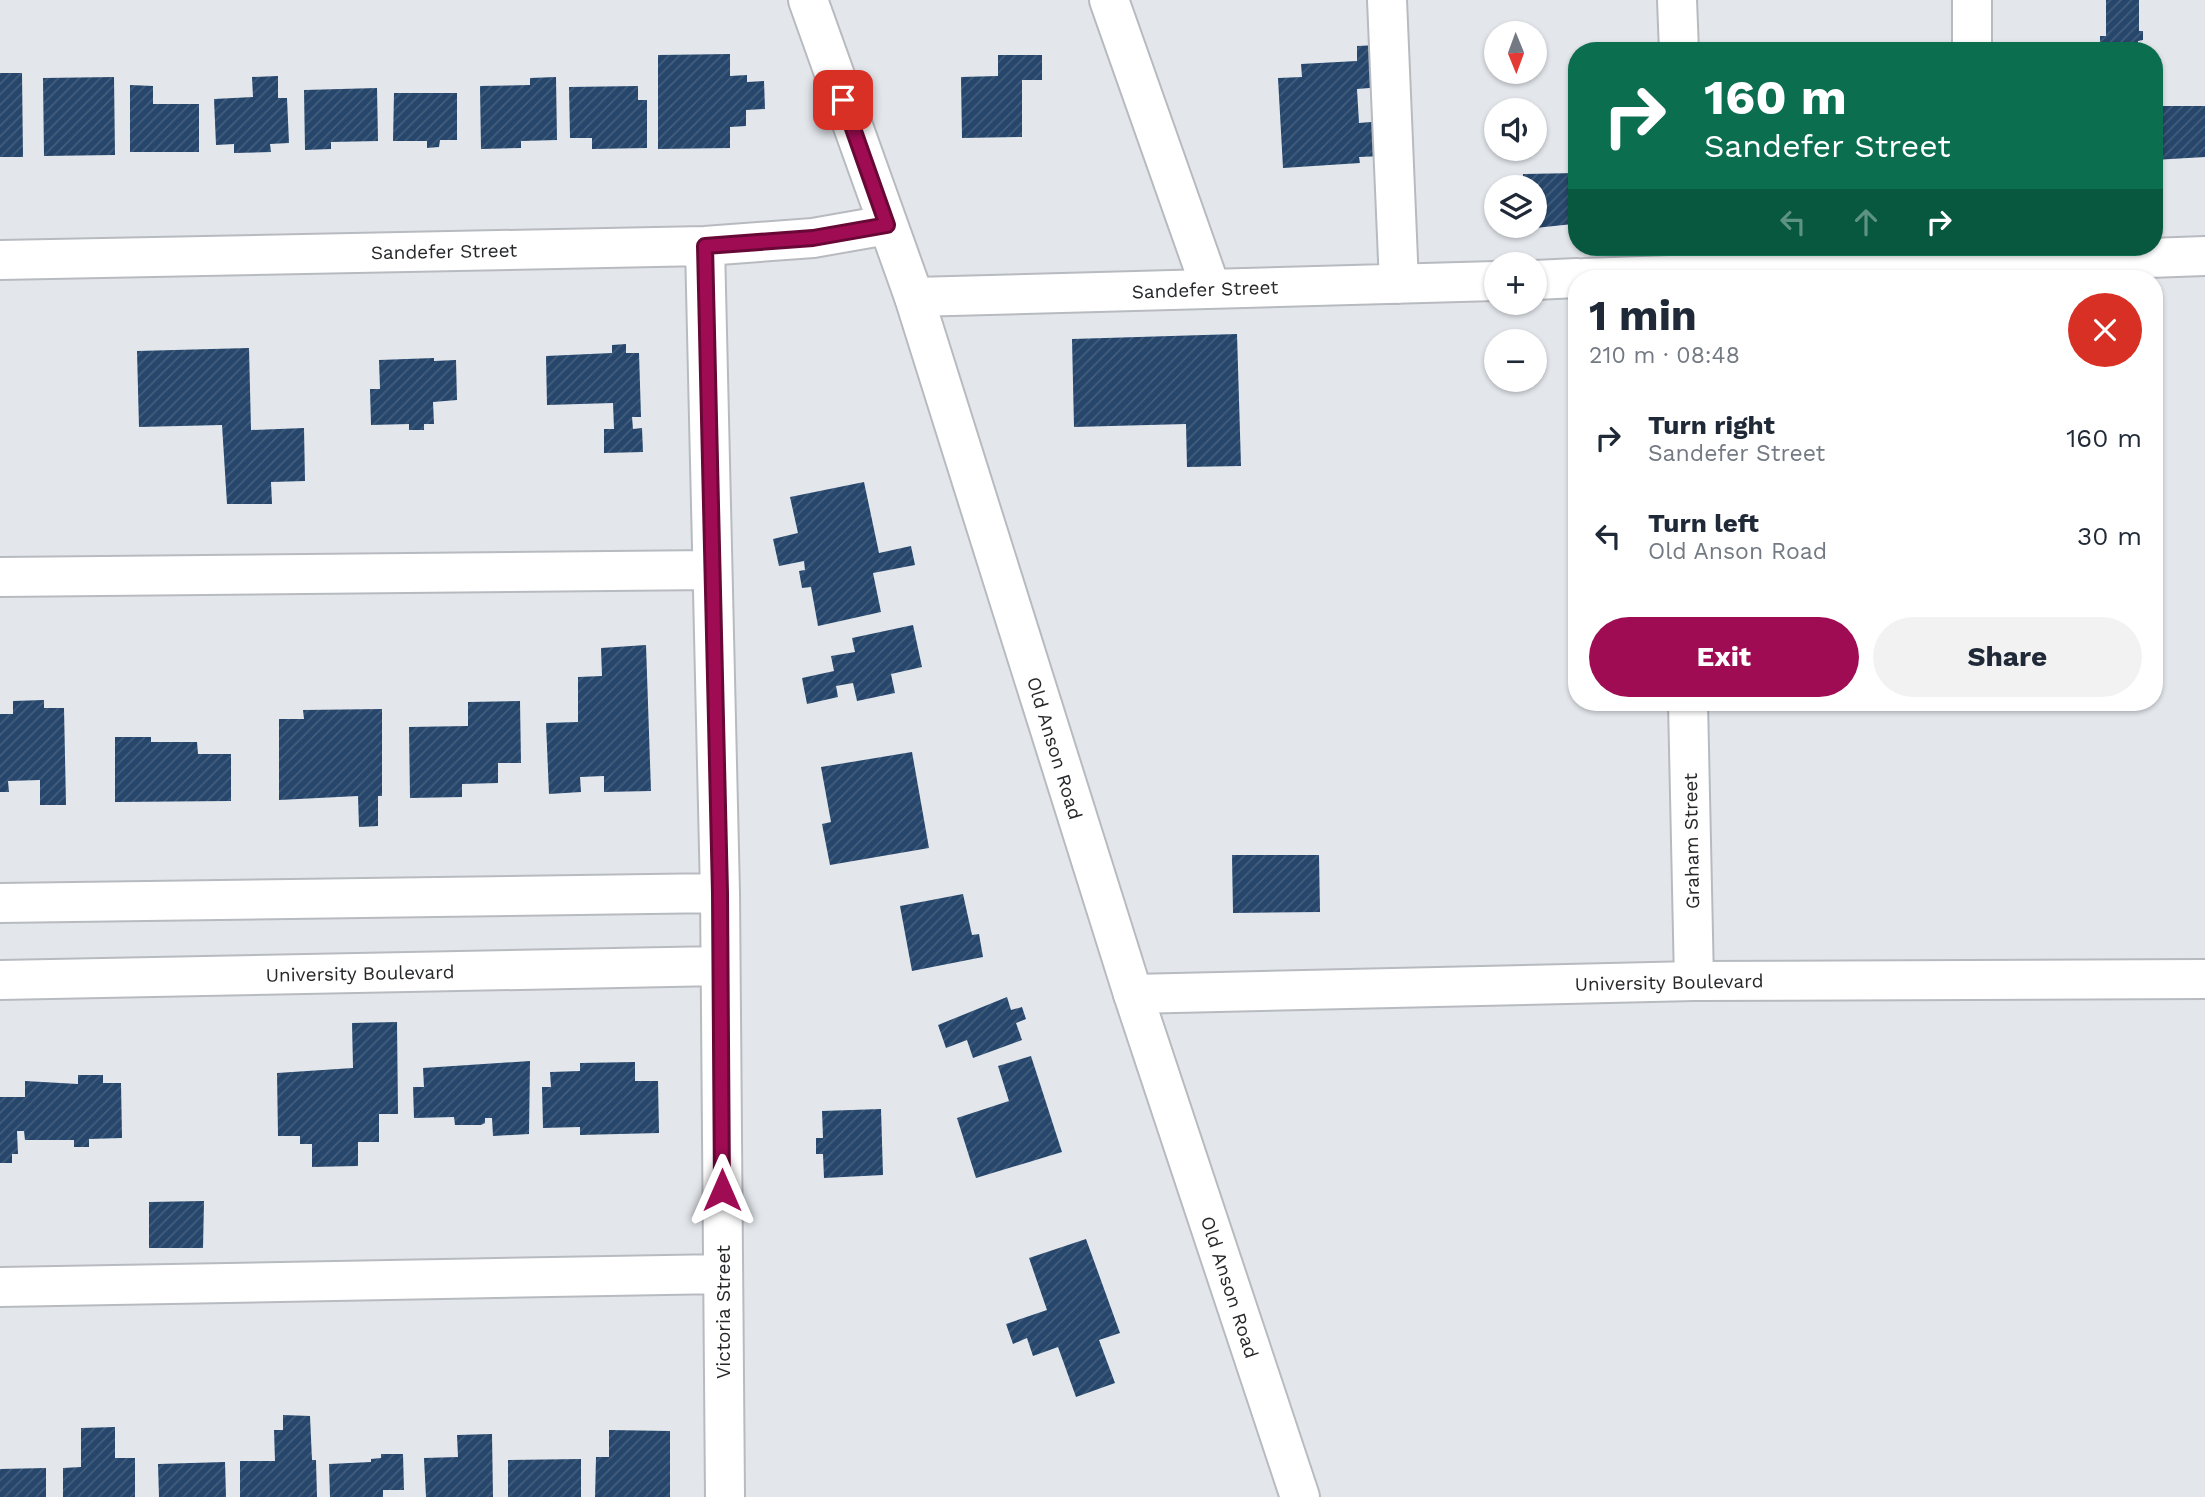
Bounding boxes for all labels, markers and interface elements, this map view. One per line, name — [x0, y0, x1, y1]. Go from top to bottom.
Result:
north arrow — [1484, 21, 1547, 84]
map controls — [1484, 21, 1547, 392]
text: 160 m — [1704, 68, 1847, 126]
pin — [813, 70, 873, 130]
icon: right — [1589, 70, 1680, 161]
icon: arrive — [824, 81, 862, 119]
button: sound — [1484, 98, 1547, 161]
text: Sandefer Street — [1704, 127, 1951, 165]
button: layers — [1484, 175, 1547, 238]
icon: left — [1774, 203, 1812, 241]
icon: ahead — [1847, 203, 1885, 241]
icon: right — [1920, 203, 1958, 241]
street label: Sandefer Street — [371, 239, 517, 264]
button: + — [1484, 252, 1547, 315]
street label: Sandefer Street — [1131, 275, 1279, 304]
text: 1 min — [1589, 291, 1697, 340]
button: close — [2068, 293, 2142, 367]
button: − — [1484, 329, 1547, 392]
text: 210 m · 08:48 — [1589, 342, 1740, 369]
text: Turn right — [1648, 410, 1775, 440]
icon: right — [1589, 419, 1627, 457]
text: 160 m — [2066, 423, 2142, 453]
text: Sandefer Street — [1648, 440, 1825, 467]
text: Turn left — [1648, 508, 1759, 538]
icon: left — [1589, 517, 1627, 555]
text: 30 m — [2077, 521, 2142, 551]
text: Old Anson Road — [1648, 538, 1827, 565]
button: Exit — [1589, 617, 1859, 697]
button: Share — [1873, 617, 2142, 697]
street label: Old Anson Road — [1022, 674, 1087, 822]
street label: Graham Street — [1679, 773, 1704, 909]
street label: University Boulevard — [265, 960, 455, 987]
street label: University Boulevard — [1574, 969, 1764, 996]
position arrow — [685, 1153, 759, 1227]
street label: Old Anson Road — [1196, 1213, 1263, 1361]
street label: Victoria Street — [712, 1245, 735, 1379]

